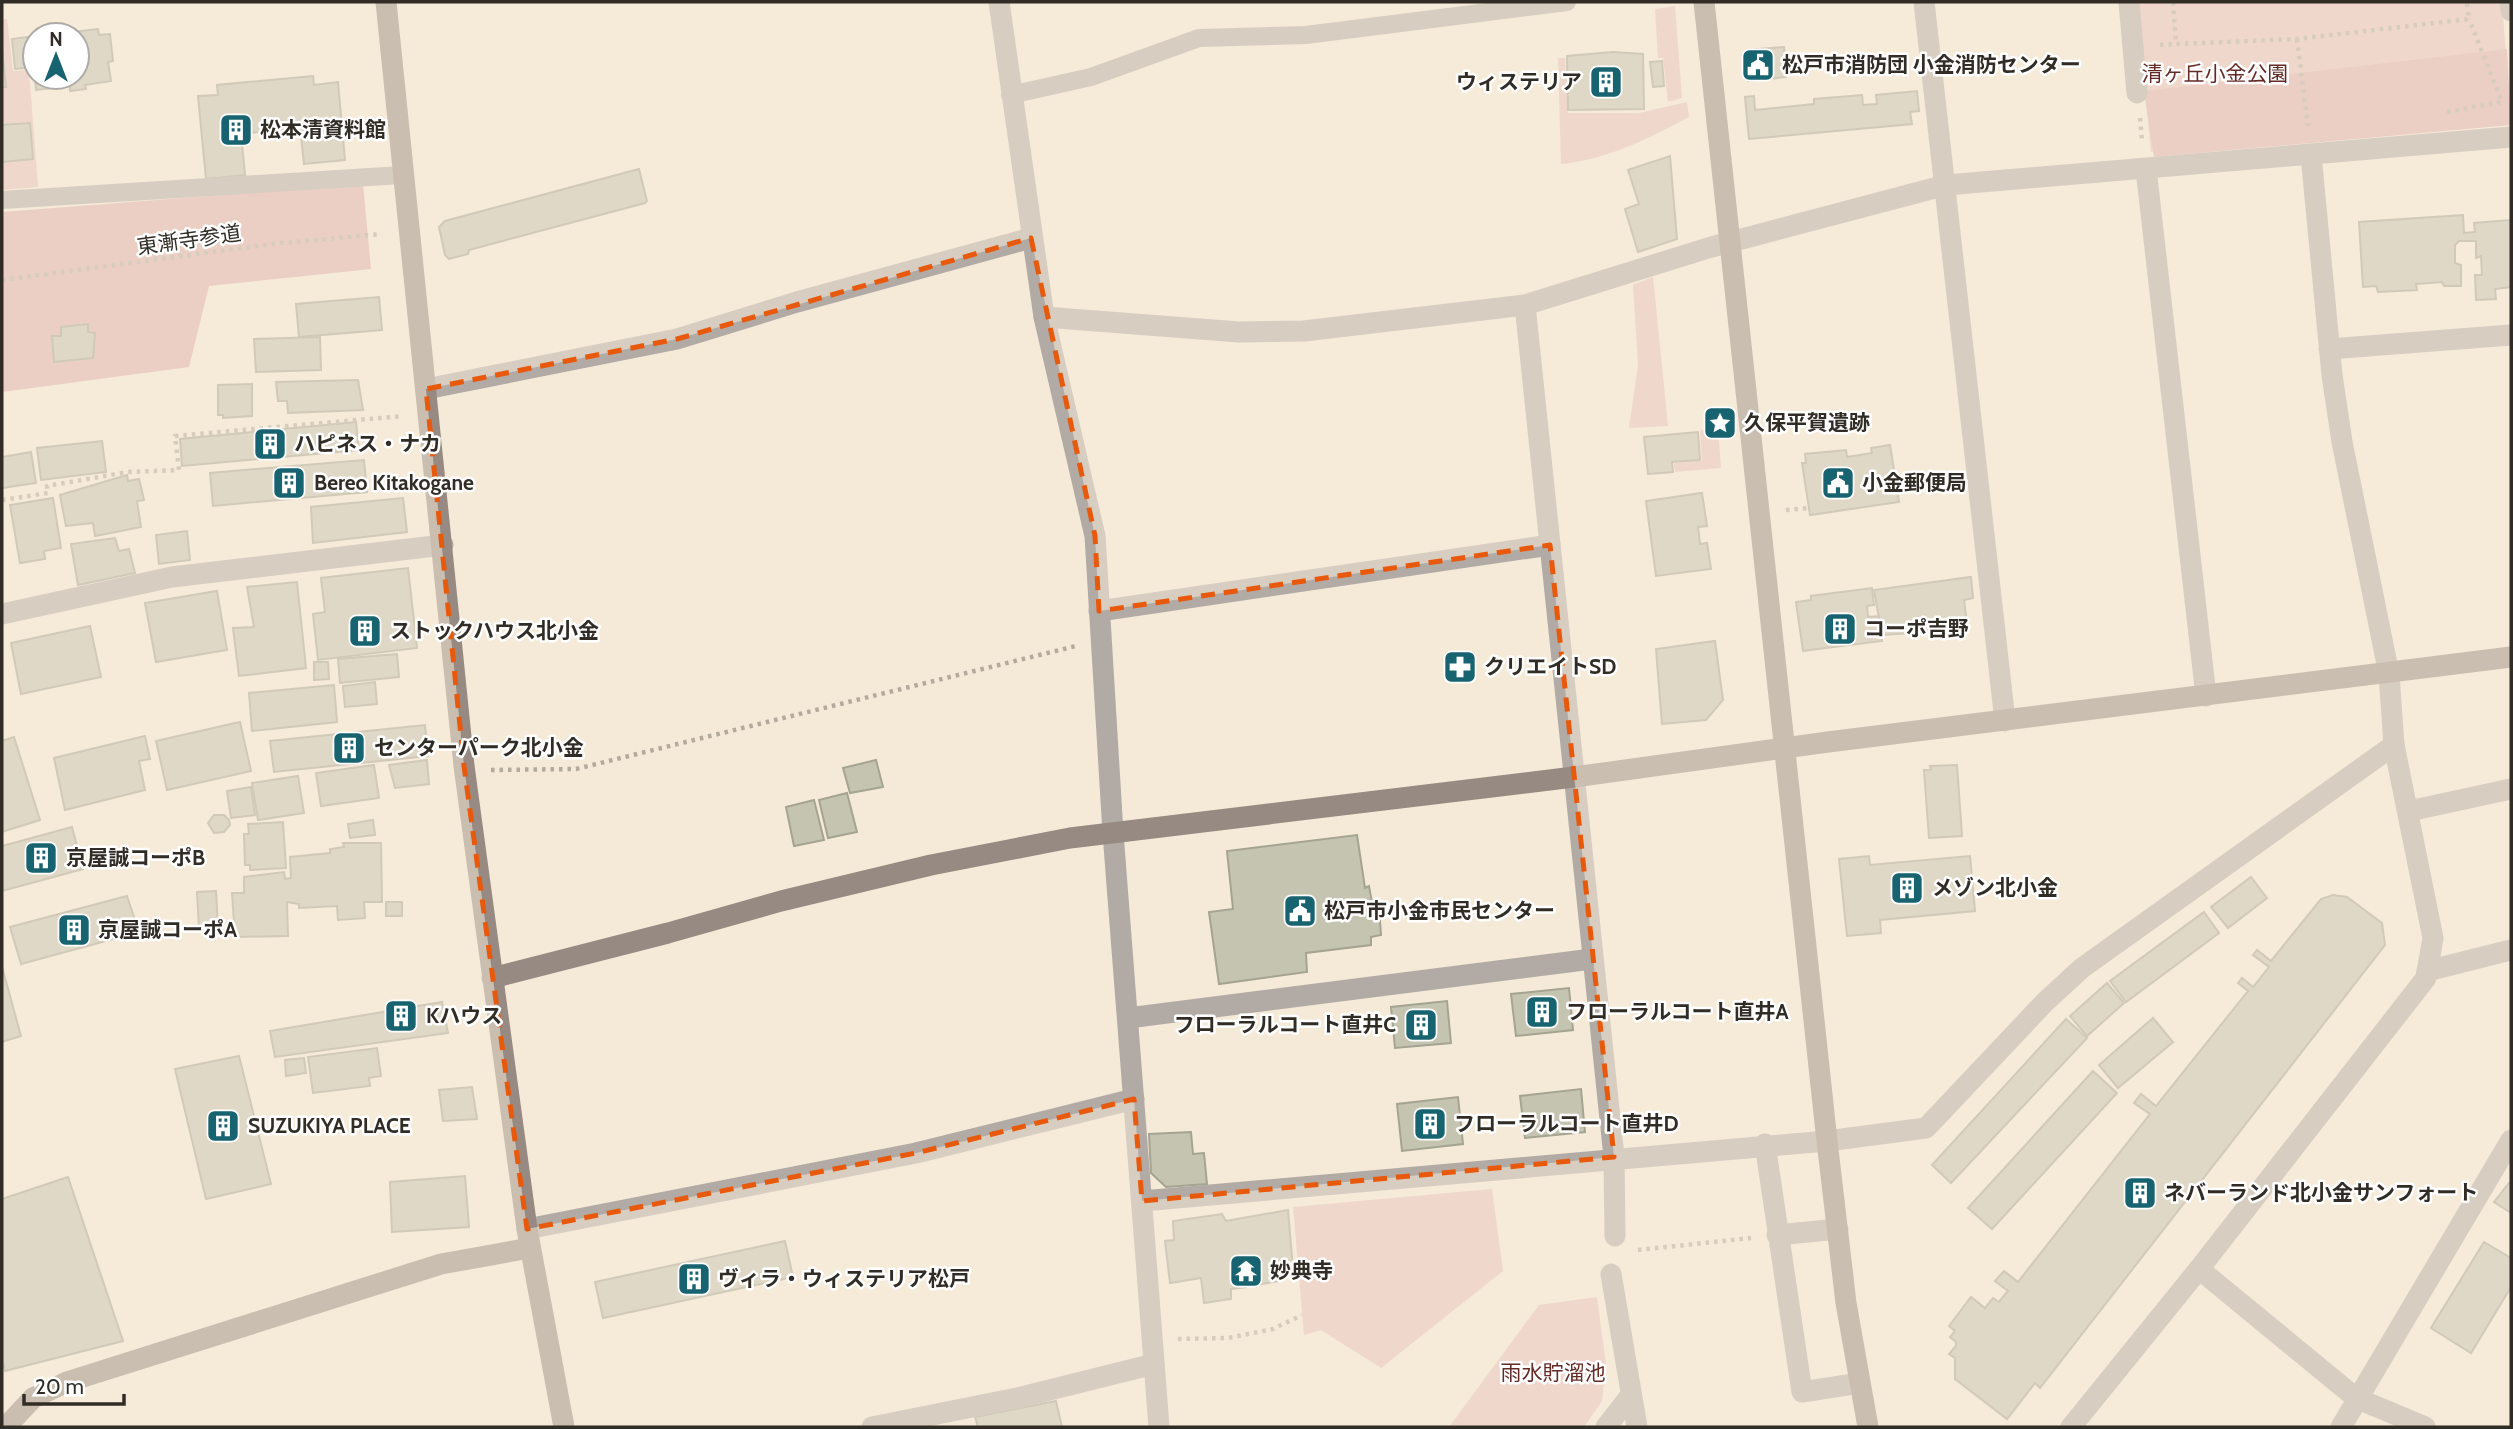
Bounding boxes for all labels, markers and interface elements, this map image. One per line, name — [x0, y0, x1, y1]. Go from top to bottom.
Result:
north arrow — [21, 21, 91, 91]
text: N — [49, 28, 63, 51]
public building icon: 松戸市消防団 小金消防センター — [1739, 46, 1777, 84]
place label: 松戸市消防団 小金消防センター — [1782, 52, 2081, 77]
park label: 清ヶ丘小金公園 — [2142, 61, 2289, 86]
building icon: ウィステリア — [1587, 63, 1625, 101]
place label: ウィステリア — [1456, 69, 1582, 94]
building icon: 松本清資料館 — [217, 111, 255, 149]
place label: 松本清資料館 — [260, 117, 386, 142]
street label: 東漸寺参道 — [135, 220, 243, 259]
place icon: 久保平賀遺跡 — [1701, 404, 1739, 442]
place label: 久保平賀遺跡 — [1744, 410, 1870, 435]
building icon: ハピネス・ナカ — [251, 425, 289, 463]
place label: ハピネス・ナカ — [294, 431, 441, 456]
building icon: Bereo Kitakogane — [270, 464, 308, 502]
public building icon: 小金郵便局 — [1819, 464, 1857, 502]
place label: Bereo Kitakogane — [314, 470, 474, 495]
place label: 小金郵便局 — [1862, 470, 1967, 495]
building icon: コーポ吉野 — [1821, 610, 1859, 648]
building icon: ストックハウス北小金 — [346, 612, 384, 650]
place label: コーポ吉野 — [1864, 616, 1969, 641]
place label: ストックハウス北小金 — [390, 618, 599, 643]
pharmacy icon: クリエイトSD — [1441, 648, 1479, 686]
place label: クリエイトSD — [1484, 654, 1616, 679]
building icon: センターパーク北小金 — [330, 729, 368, 767]
place label: センターパーク北小金 — [374, 735, 584, 760]
building icon: 京屋誠コーポB — [22, 839, 60, 877]
place label: 京屋誠コーポB — [66, 845, 205, 870]
building icon: メゾン北小金 — [1888, 869, 1926, 907]
place label: メゾン北小金 — [1932, 875, 2058, 900]
public building icon: 松戸市小金市民センター — [1281, 892, 1319, 930]
place label: 松戸市小金市民センター — [1324, 898, 1555, 923]
building icon: 京屋誠コーポA — [55, 911, 93, 949]
place label: 京屋誠コーポA — [98, 917, 238, 942]
building icon: フローラルコート直井A — [1523, 993, 1561, 1031]
building icon: Kハウス — [382, 997, 420, 1035]
place label: フローラルコート直井A — [1566, 999, 1790, 1024]
place label: Kハウス — [426, 1003, 502, 1028]
building icon: フローラルコート直井C — [1402, 1006, 1440, 1044]
place label: フローラルコート直井C — [1174, 1012, 1396, 1037]
building icon: フローラルコート直井D — [1411, 1105, 1449, 1143]
building icon: SUZUKIYA PLACE — [204, 1107, 242, 1145]
place label: フローラルコート直井D — [1454, 1111, 1679, 1136]
place label: SUZUKIYA PLACE — [248, 1113, 411, 1138]
building icon: ネバーランド北小金サンフォート — [2121, 1174, 2159, 1212]
place label: ネバーランド北小金サンフォート — [2164, 1180, 2478, 1205]
temple icon: 妙典寺 — [1227, 1252, 1265, 1290]
place label: 妙典寺 — [1270, 1258, 1333, 1283]
building icon: ヴィラ・ウィステリア松戸 — [675, 1260, 713, 1298]
place label: ヴィラ・ウィステリア松戸 — [718, 1266, 970, 1291]
park label: 雨水貯溜池 — [1501, 1360, 1606, 1385]
scale bar — [24, 1362, 124, 1406]
text: 20 m — [35, 1374, 84, 1399]

